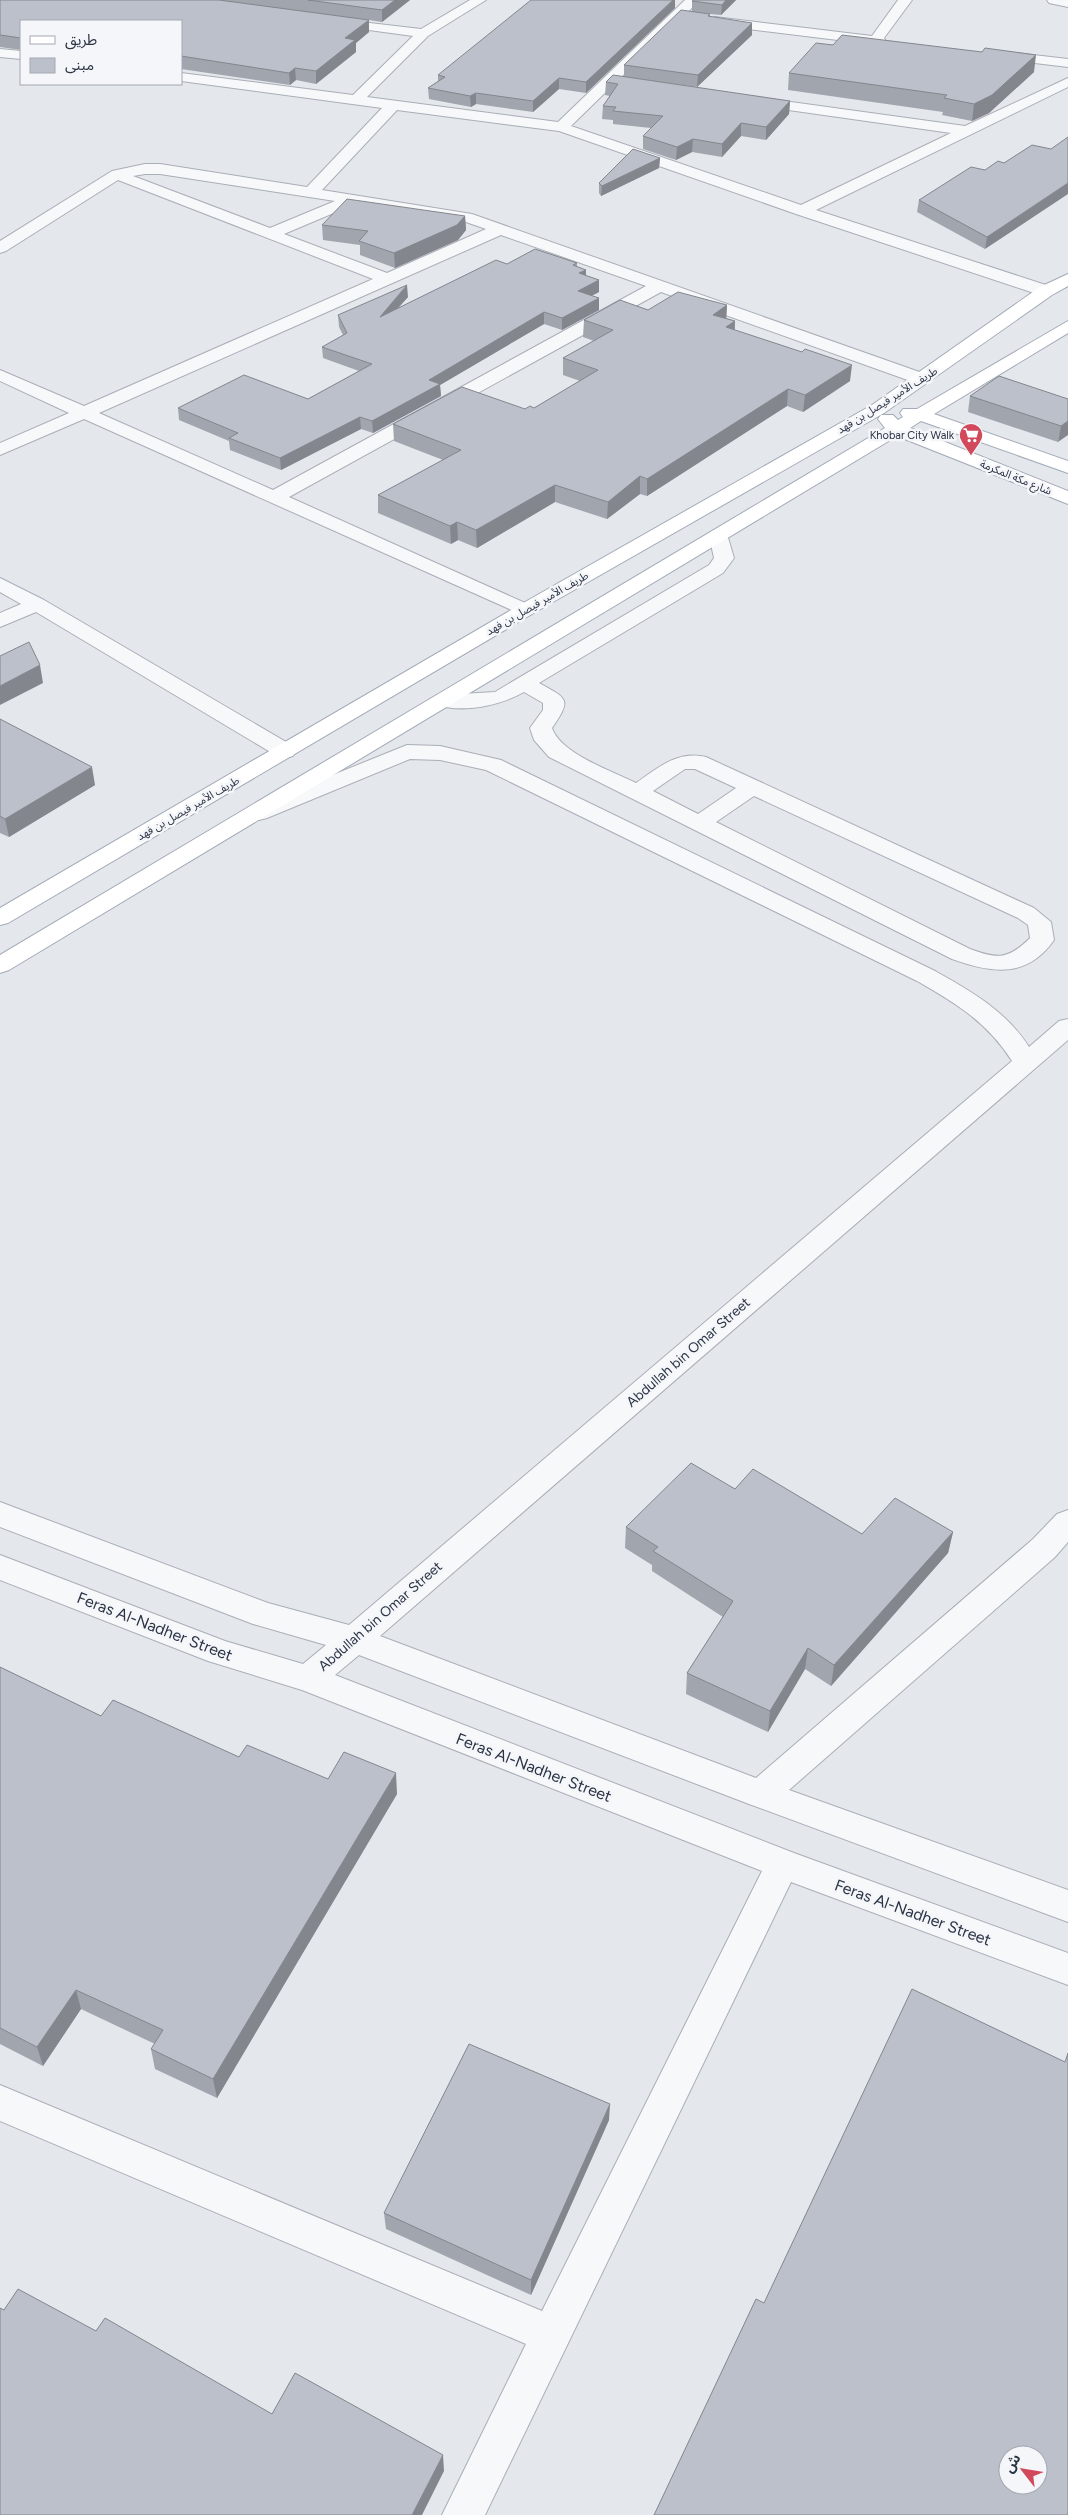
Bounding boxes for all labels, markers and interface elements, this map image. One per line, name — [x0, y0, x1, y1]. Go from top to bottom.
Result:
legend — [20, 20, 182, 85]
text: طريق — [65, 31, 97, 50]
text: مبنى — [65, 56, 94, 74]
street label: طريف الأمير فيصل بن فهد — [835, 364, 940, 437]
supermarket icon: Khobar City Walk — [958, 422, 984, 456]
place label: Khobar City Walk — [870, 429, 955, 442]
street label: شارع مكة المكرمة — [978, 457, 1054, 499]
street label: طريف الأمير فيصل بن فهد — [484, 569, 591, 638]
street label: طريف الأمير فيصل بن فهد — [135, 774, 242, 843]
street label: Abdullah bin Omar Street — [623, 1294, 754, 1411]
street label: Abdullah bin Omar Street — [315, 1558, 446, 1675]
street label: Feras Al-Nadher Street — [74, 1588, 235, 1665]
street label: Feras Al-Nadher Street — [453, 1729, 614, 1806]
street label: Feras Al-Nadher Street — [832, 1875, 994, 1950]
north arrow — [998, 2445, 1048, 2495]
text: ش — [1000, 2451, 1025, 2476]

